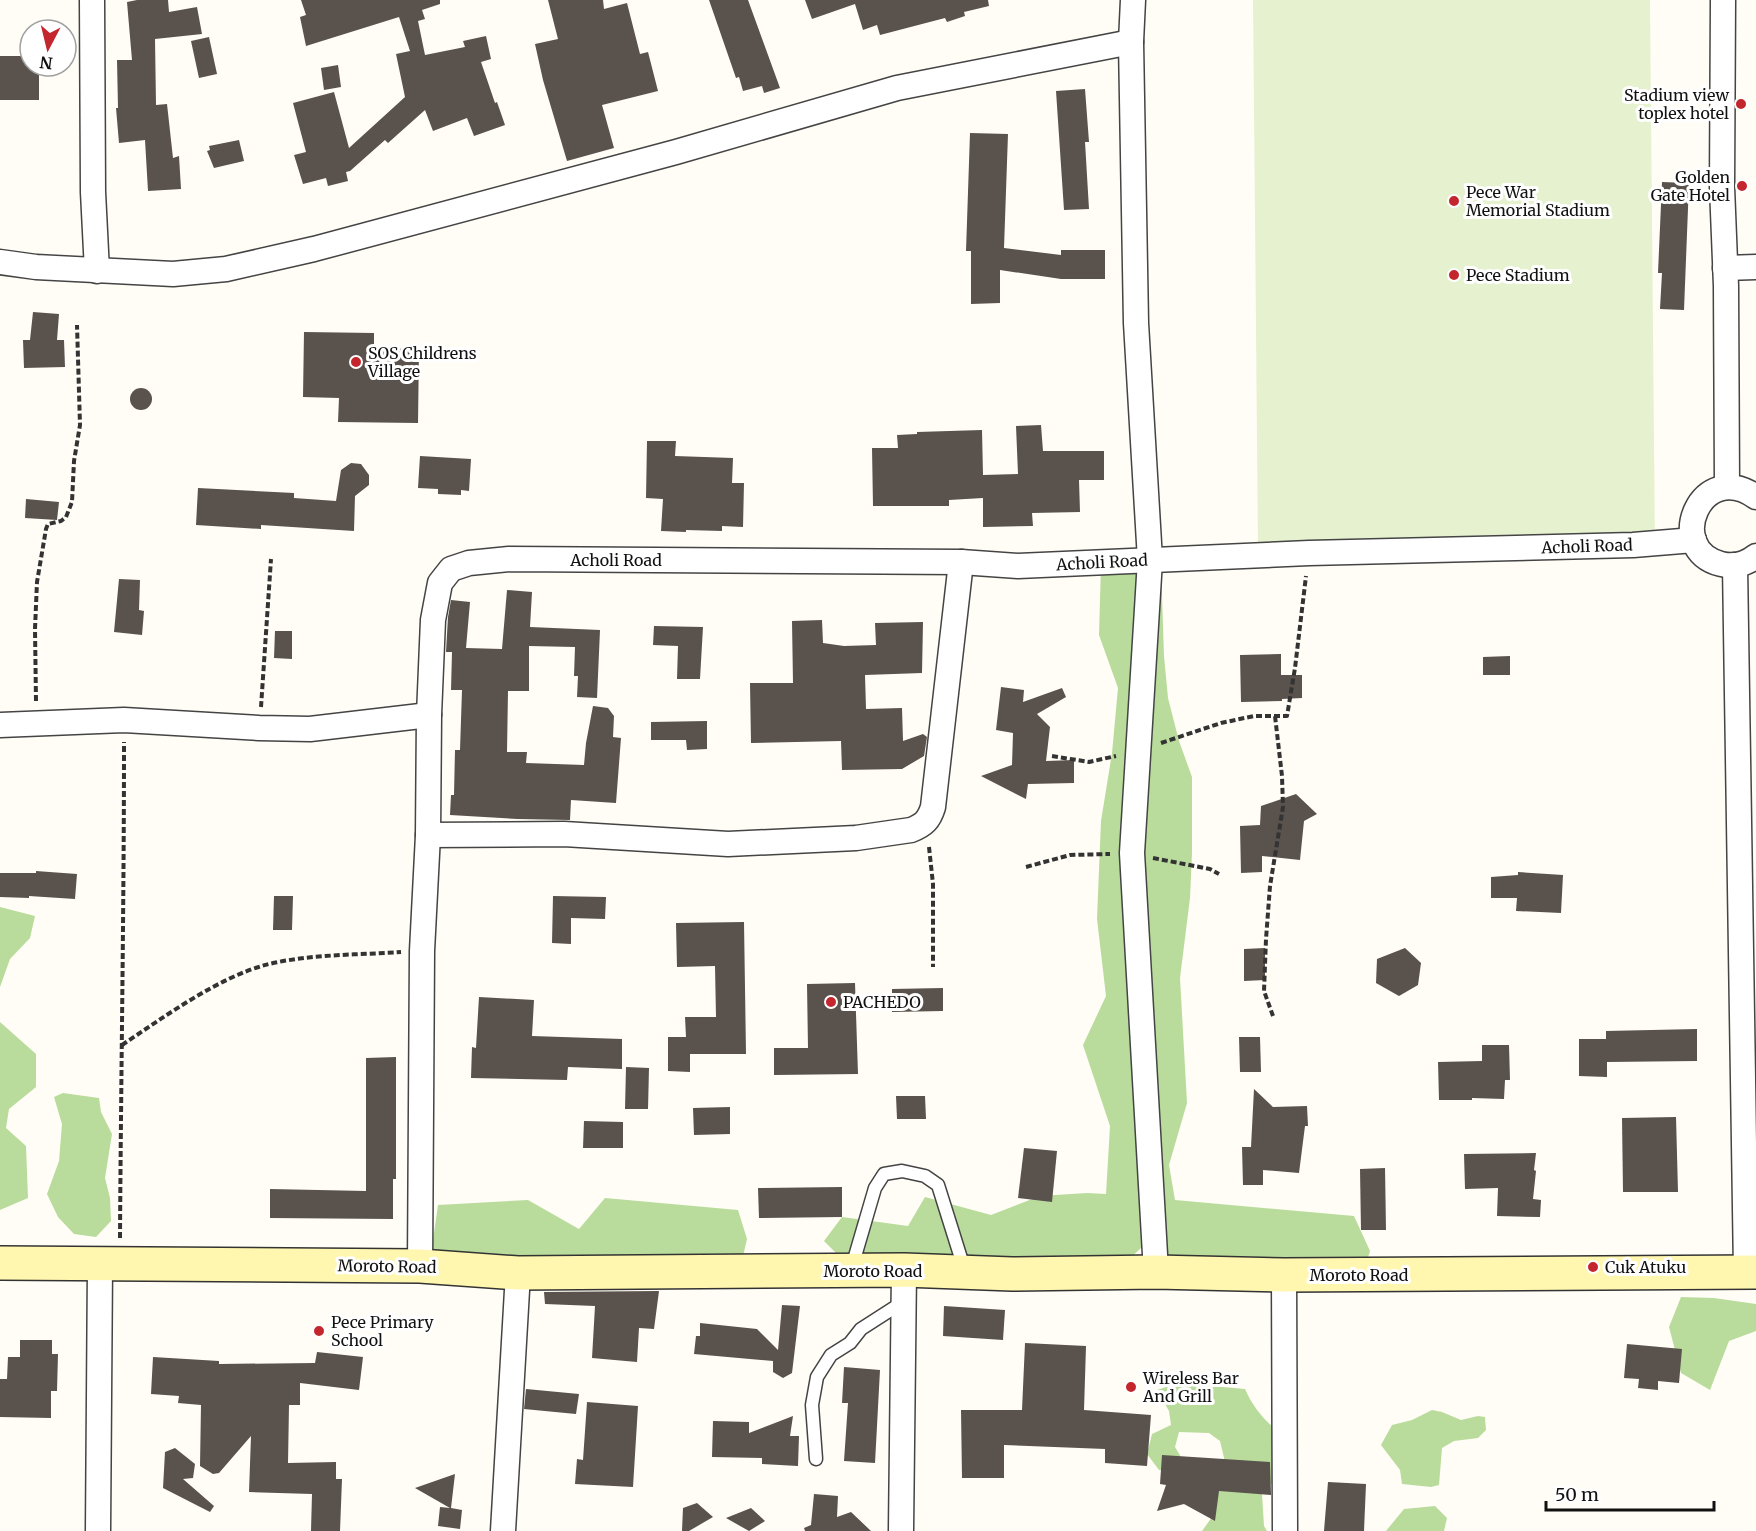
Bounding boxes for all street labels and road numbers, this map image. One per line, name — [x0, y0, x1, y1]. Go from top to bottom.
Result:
street label: Acholi Road — [1540, 534, 1633, 558]
street label: Acholi Road — [569, 550, 662, 570]
street label: Acholi Road — [1055, 550, 1149, 574]
street label: Moroto Road — [337, 1255, 437, 1277]
street label: Moroto Road — [824, 1261, 923, 1281]
street label: Moroto Road — [1310, 1265, 1409, 1285]

